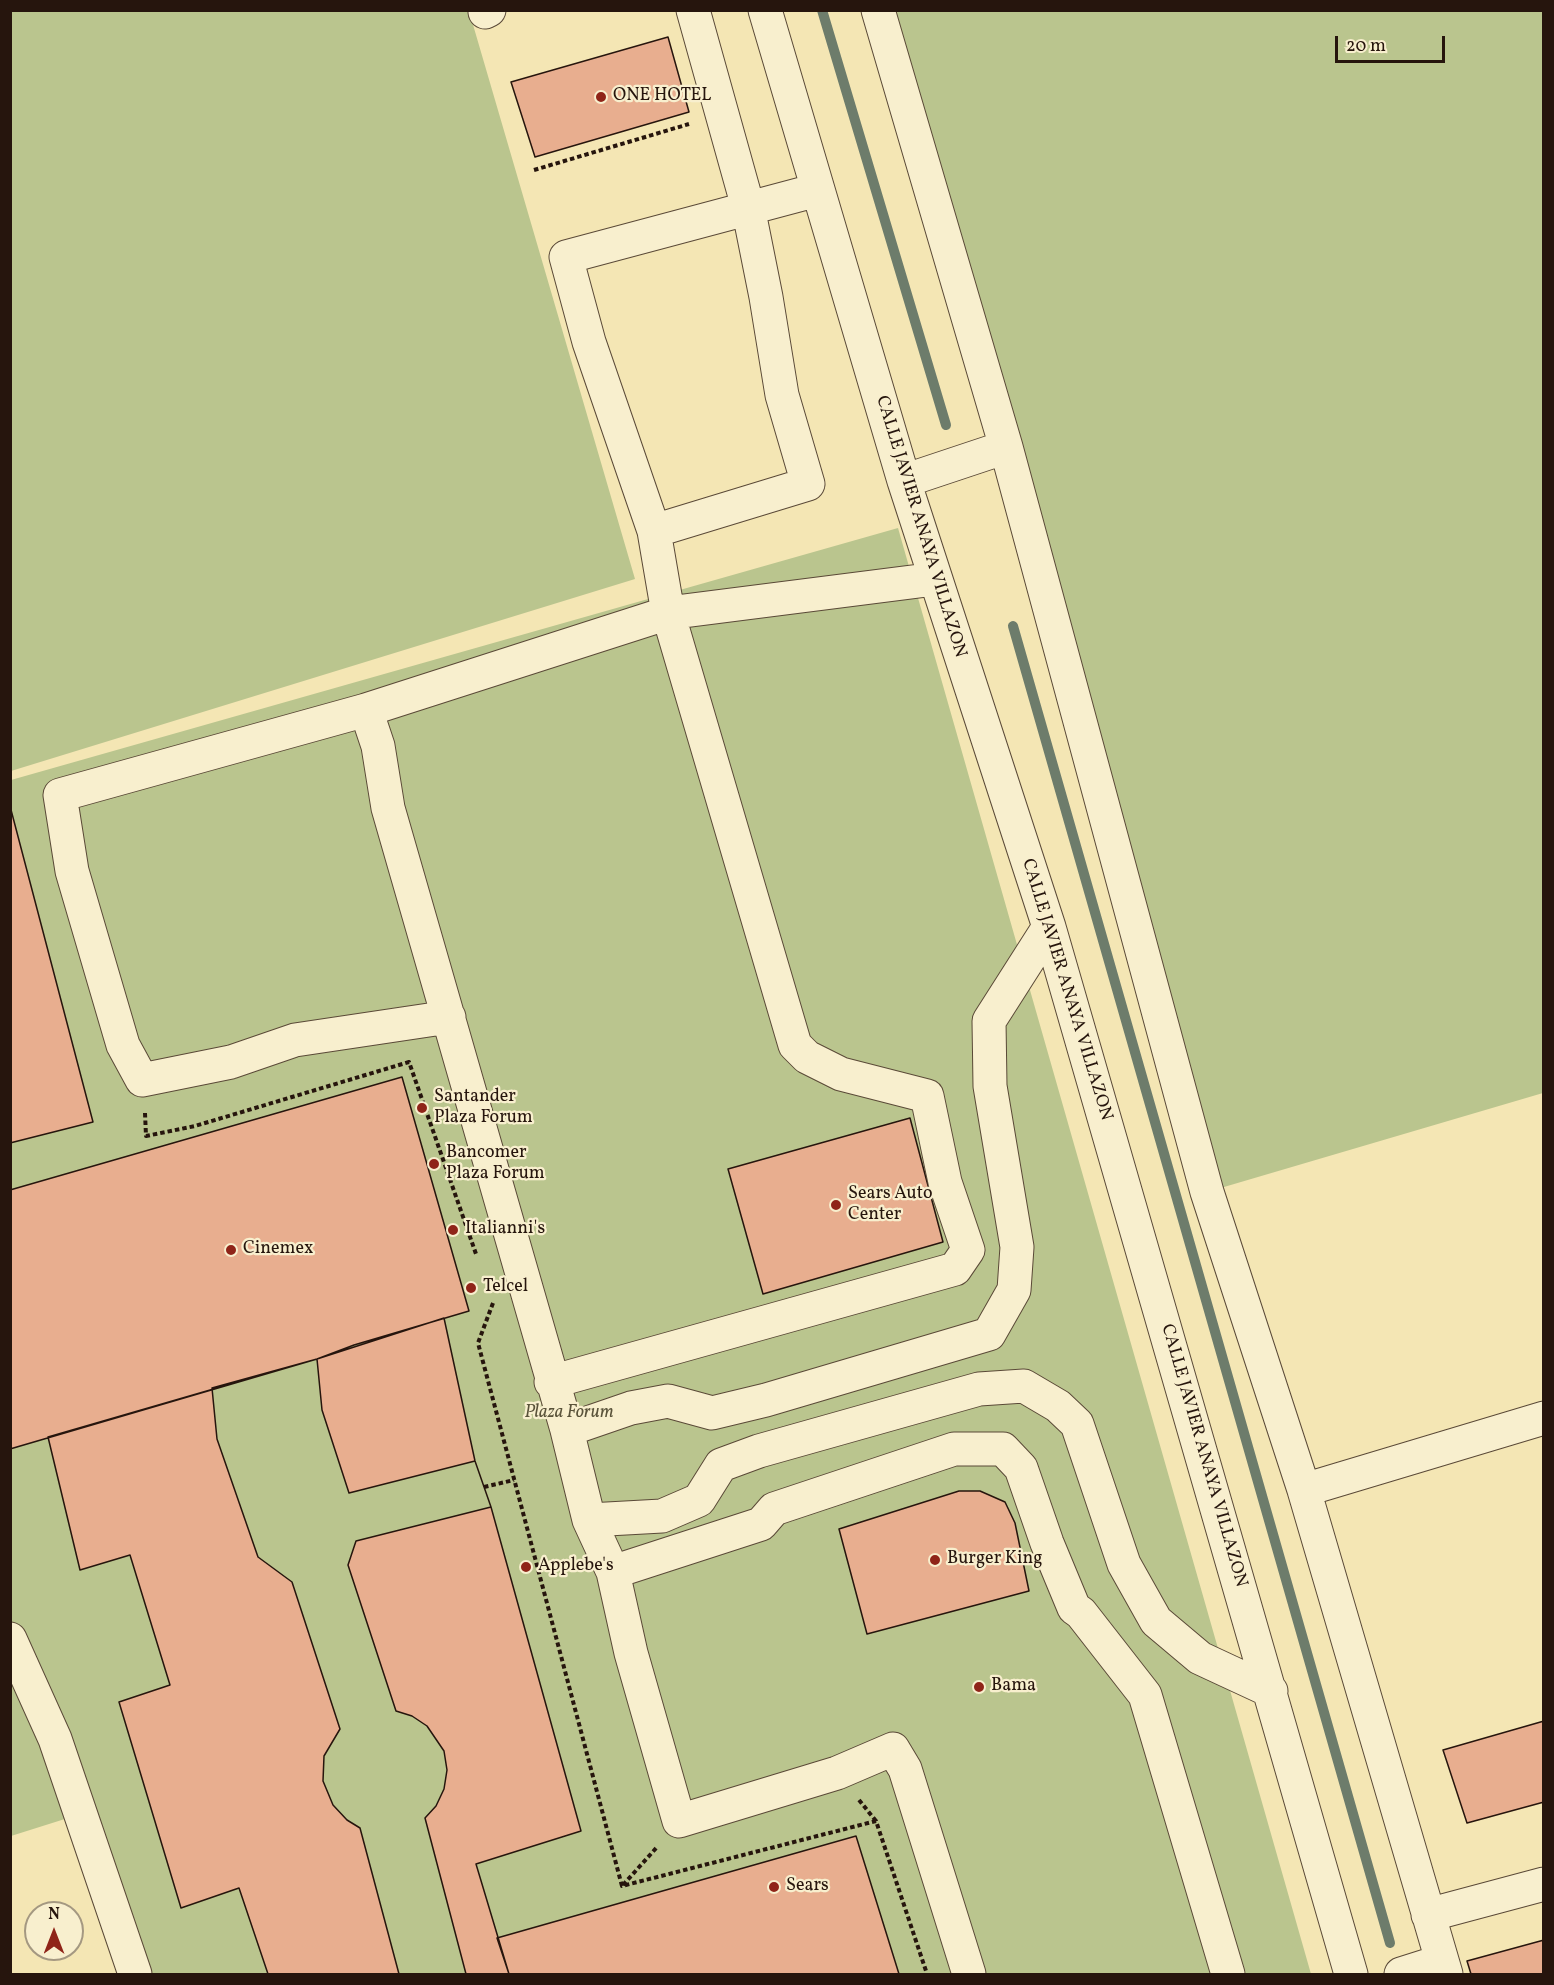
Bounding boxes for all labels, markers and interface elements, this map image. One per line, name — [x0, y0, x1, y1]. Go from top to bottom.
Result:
scale bar — [1338, 24, 1448, 62]
text: 20 m — [1346, 34, 1386, 59]
place label: ONE HOTEL — [613, 86, 711, 108]
marker: ONE HOTEL — [594, 90, 608, 104]
street label: CALLE JAVIER ANAYA VILLAZON — [870, 393, 970, 661]
street label: CALLE JAVIER ANAYA VILLAZON — [1016, 856, 1116, 1124]
place label: Santander Plaza Forum — [434, 1087, 533, 1130]
marker: Santander Plaza Forum — [415, 1101, 429, 1115]
place label: Bancomer Plaza Forum — [446, 1143, 545, 1186]
marker: Bancomer Plaza Forum — [427, 1157, 441, 1171]
place label: Sears Auto Center — [848, 1184, 932, 1226]
marker: Sears Auto Center — [829, 1198, 843, 1212]
place label: Italianni's — [465, 1219, 545, 1241]
marker: Italianni's — [446, 1223, 460, 1237]
place label: Cinemex — [243, 1239, 313, 1261]
marker: Cinemex — [224, 1243, 238, 1257]
place label: Telcel — [483, 1277, 528, 1299]
marker: Telcel — [464, 1281, 478, 1295]
street label: CALLE JAVIER ANAYA VILLAZON — [1155, 1322, 1251, 1590]
park label: Plaza Forum — [524, 1403, 614, 1425]
place label: Burger King — [947, 1549, 1042, 1571]
marker: Burger King — [928, 1553, 942, 1567]
place label: Applebe's — [538, 1556, 614, 1578]
marker: Applebe's — [519, 1560, 533, 1574]
place label: Bama — [991, 1676, 1036, 1698]
marker: Bama — [972, 1680, 986, 1694]
place label: Sears — [786, 1876, 829, 1898]
marker: Sears — [767, 1880, 781, 1894]
north arrow — [24, 1901, 84, 1961]
text: N — [48, 1904, 60, 1926]

